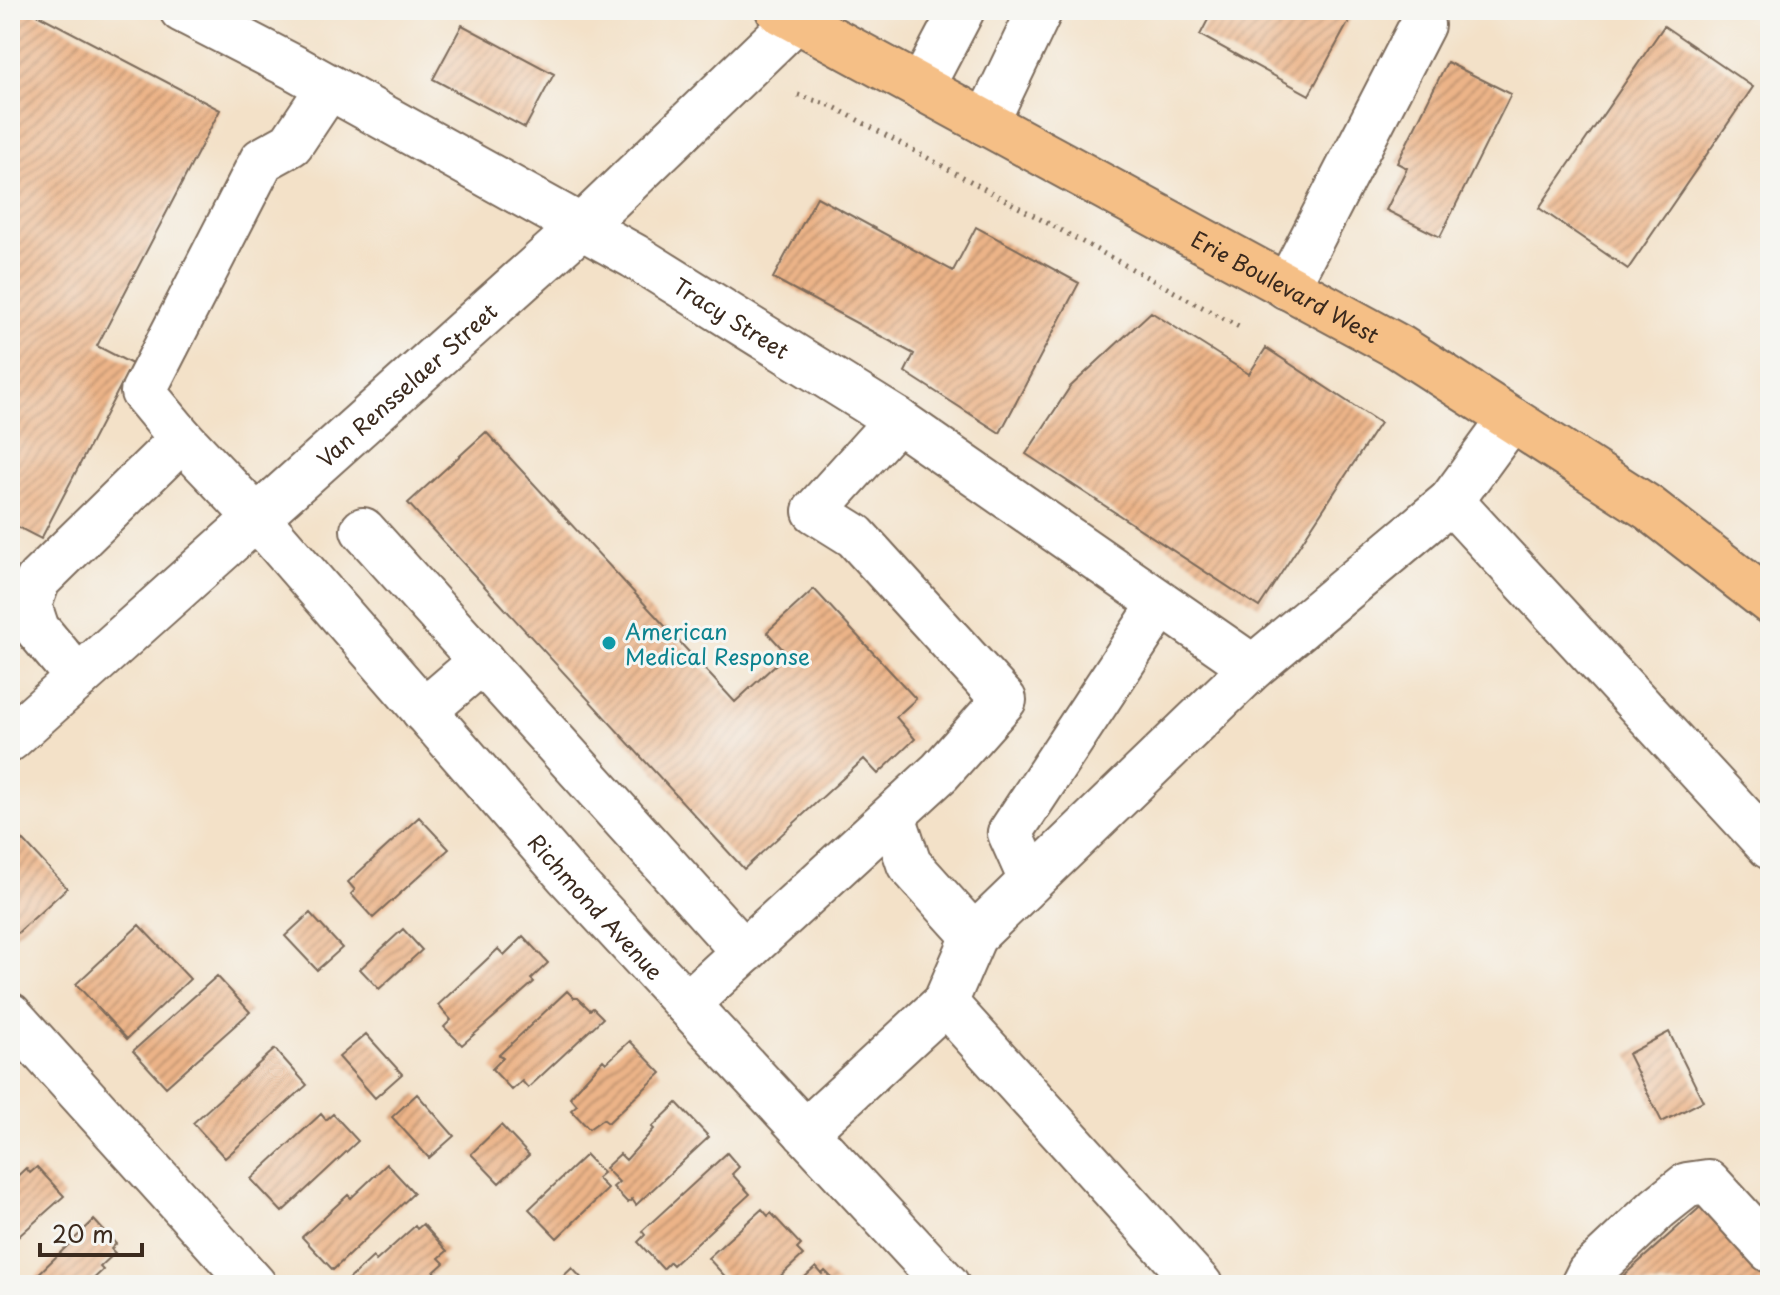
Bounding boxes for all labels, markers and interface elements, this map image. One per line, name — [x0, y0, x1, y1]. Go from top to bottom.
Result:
street label: Erie Boulevard West — [1186, 221, 1386, 350]
street label: Tracy Street — [667, 268, 796, 366]
street label: Van Rensselaer Street — [309, 294, 504, 474]
place label: American Medical Response — [625, 614, 810, 672]
marker: American Medical Response — [600, 634, 618, 652]
street label: Richmond Avenue — [521, 826, 672, 986]
scale bar — [40, 1207, 142, 1257]
text: 20 m — [52, 1215, 114, 1251]

